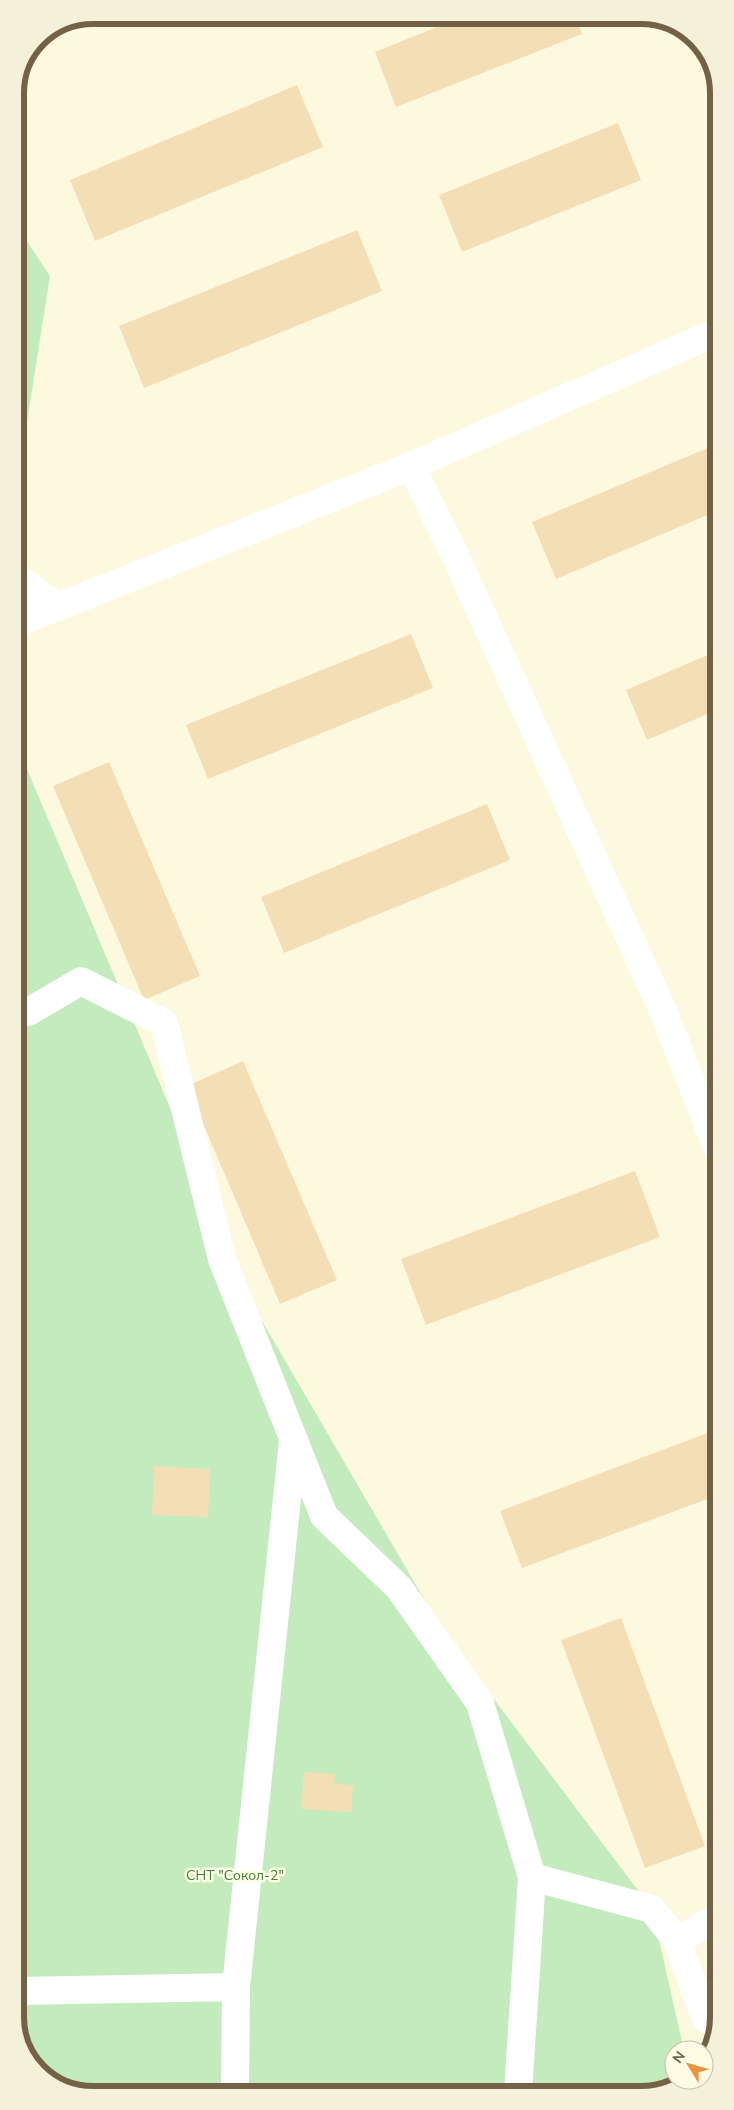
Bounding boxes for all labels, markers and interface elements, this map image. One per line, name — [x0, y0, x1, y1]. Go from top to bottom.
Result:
park label: СНТ "Сокол-2" — [186, 1866, 284, 1885]
north arrow — [664, 2040, 714, 2090]
text: N — [668, 2048, 690, 2067]

